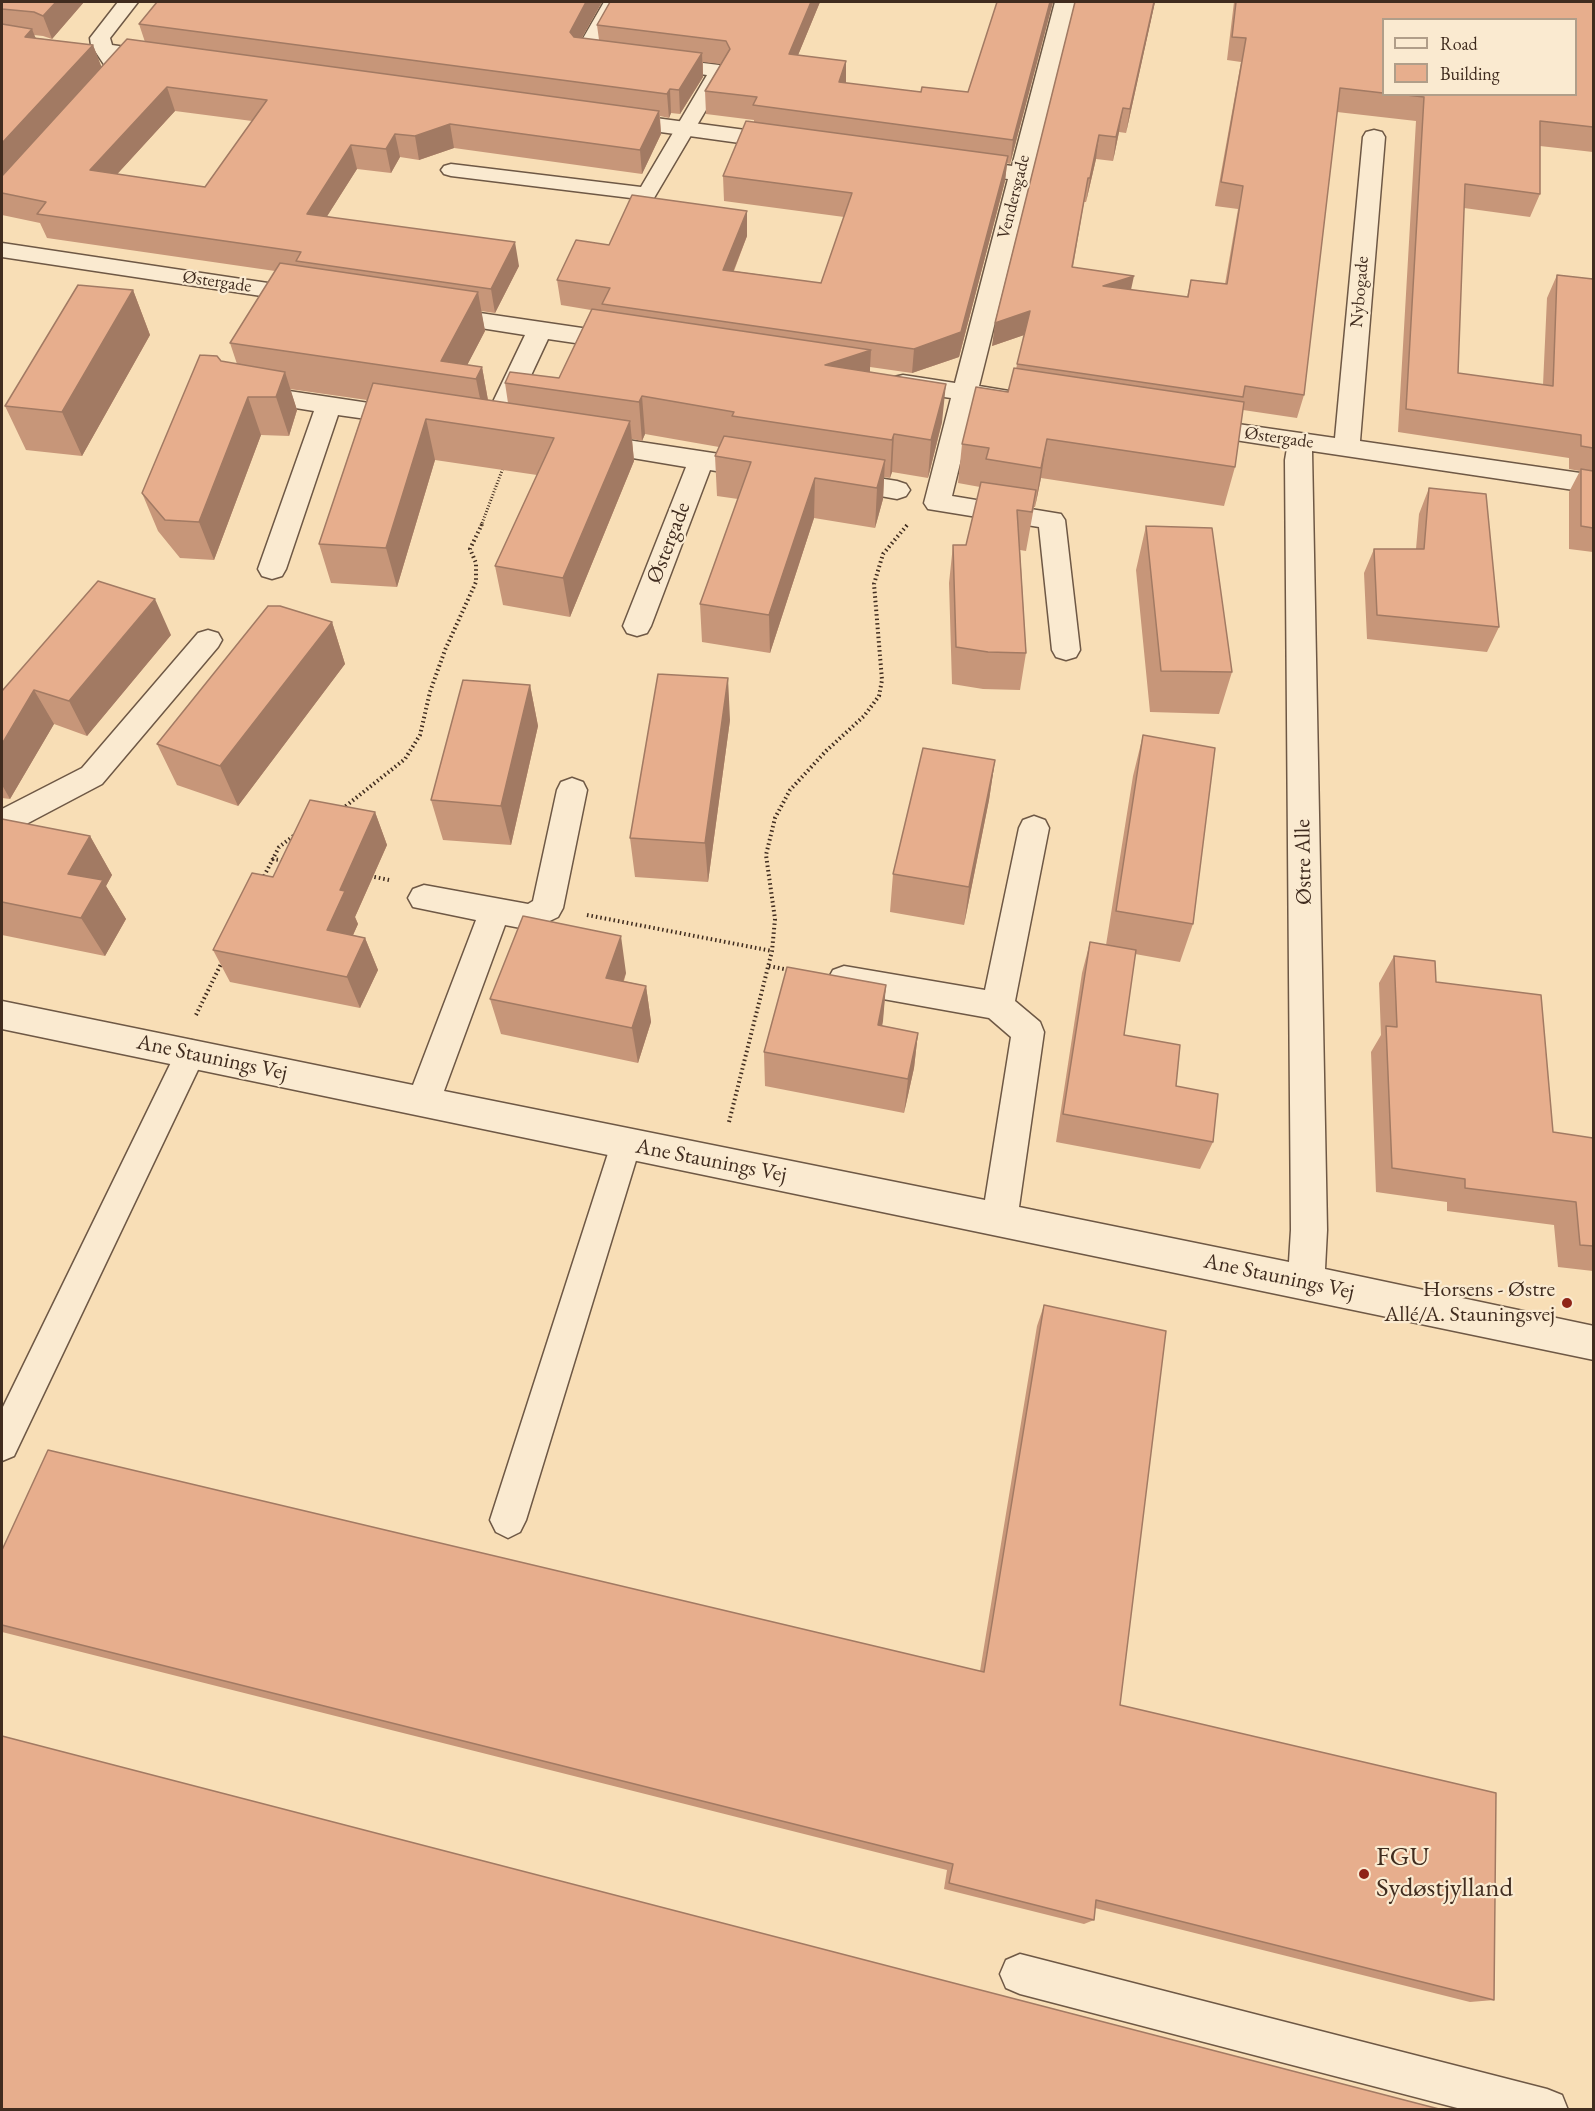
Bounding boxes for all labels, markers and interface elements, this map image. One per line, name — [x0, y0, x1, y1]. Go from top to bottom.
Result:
legend — [1382, 18, 1577, 96]
text: Road — [1440, 32, 1478, 55]
text: Building — [1440, 62, 1500, 85]
street label: Vendersgade — [993, 153, 1035, 241]
street label: Nybogade — [1346, 255, 1374, 329]
street label: Østergade — [181, 266, 253, 298]
street label: Østergade — [1243, 422, 1315, 454]
street label: Østergade — [641, 499, 697, 587]
street label: Østre Alle — [1290, 819, 1318, 905]
street label: Ane Staunings Vej — [134, 1029, 290, 1087]
street label: Ane Staunings Vej — [633, 1133, 789, 1189]
street label: Ane Staunings Vej — [1201, 1248, 1357, 1306]
place label: Horsens - Østre Allé/A. Stauningsvej — [1384, 1277, 1555, 1328]
marker: Horsens - Østre Allé/A. Stauningsvej — [1560, 1296, 1574, 1310]
place label: FGU Sydøstjylland — [1376, 1842, 1513, 1905]
marker: FGU Sydøstjylland — [1357, 1867, 1371, 1881]

